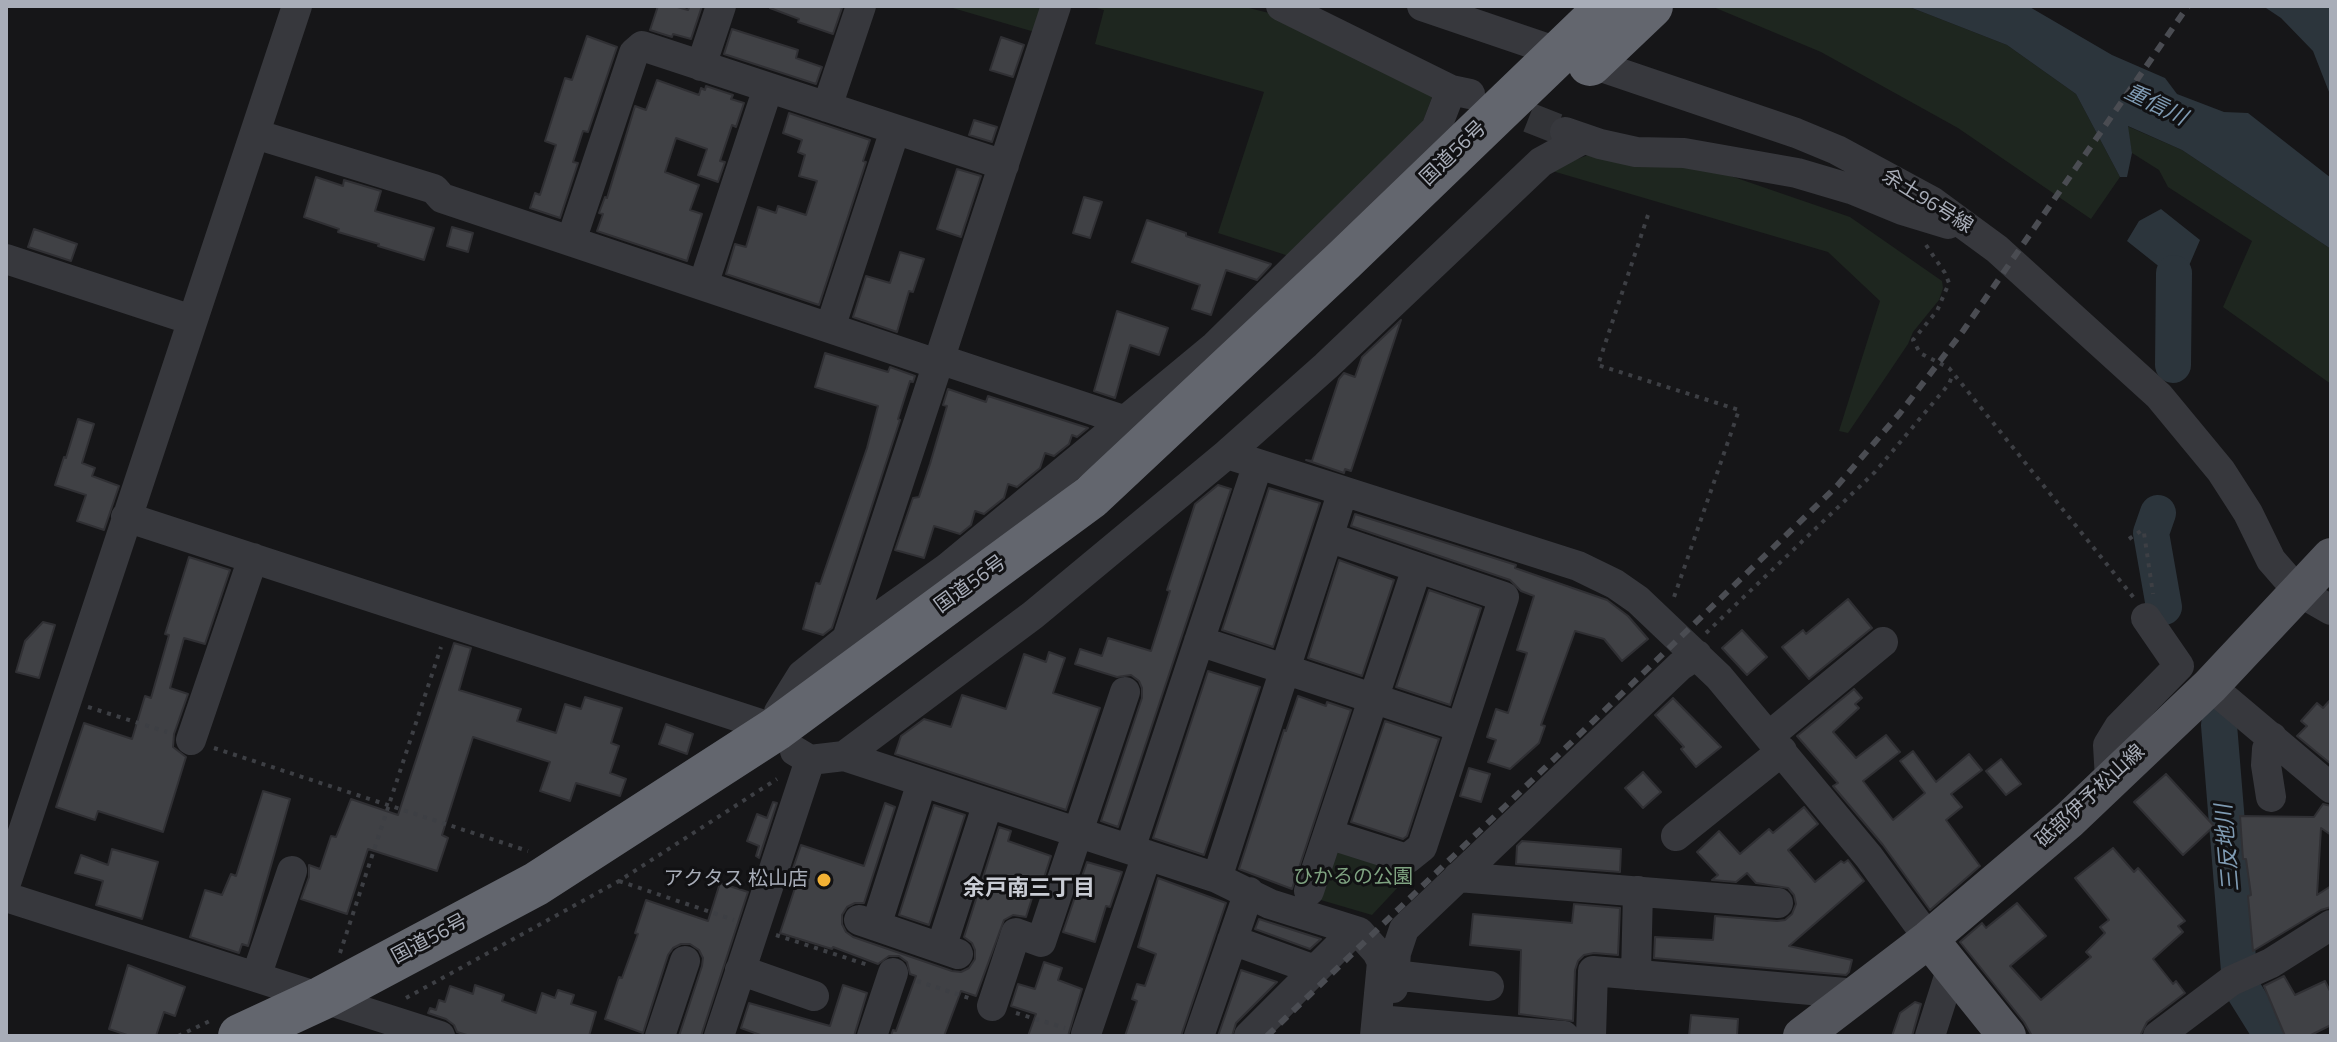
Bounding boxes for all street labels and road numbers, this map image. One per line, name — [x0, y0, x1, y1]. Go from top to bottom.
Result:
street label: 国道56号 — [1416, 117, 1492, 191]
street label: 余土96号線 — [1877, 165, 1977, 239]
street label: 国道56号 — [931, 551, 1011, 619]
street label: 砥部伊予松山線 — [2032, 740, 2150, 854]
street label: 国道56号 — [388, 910, 472, 970]

